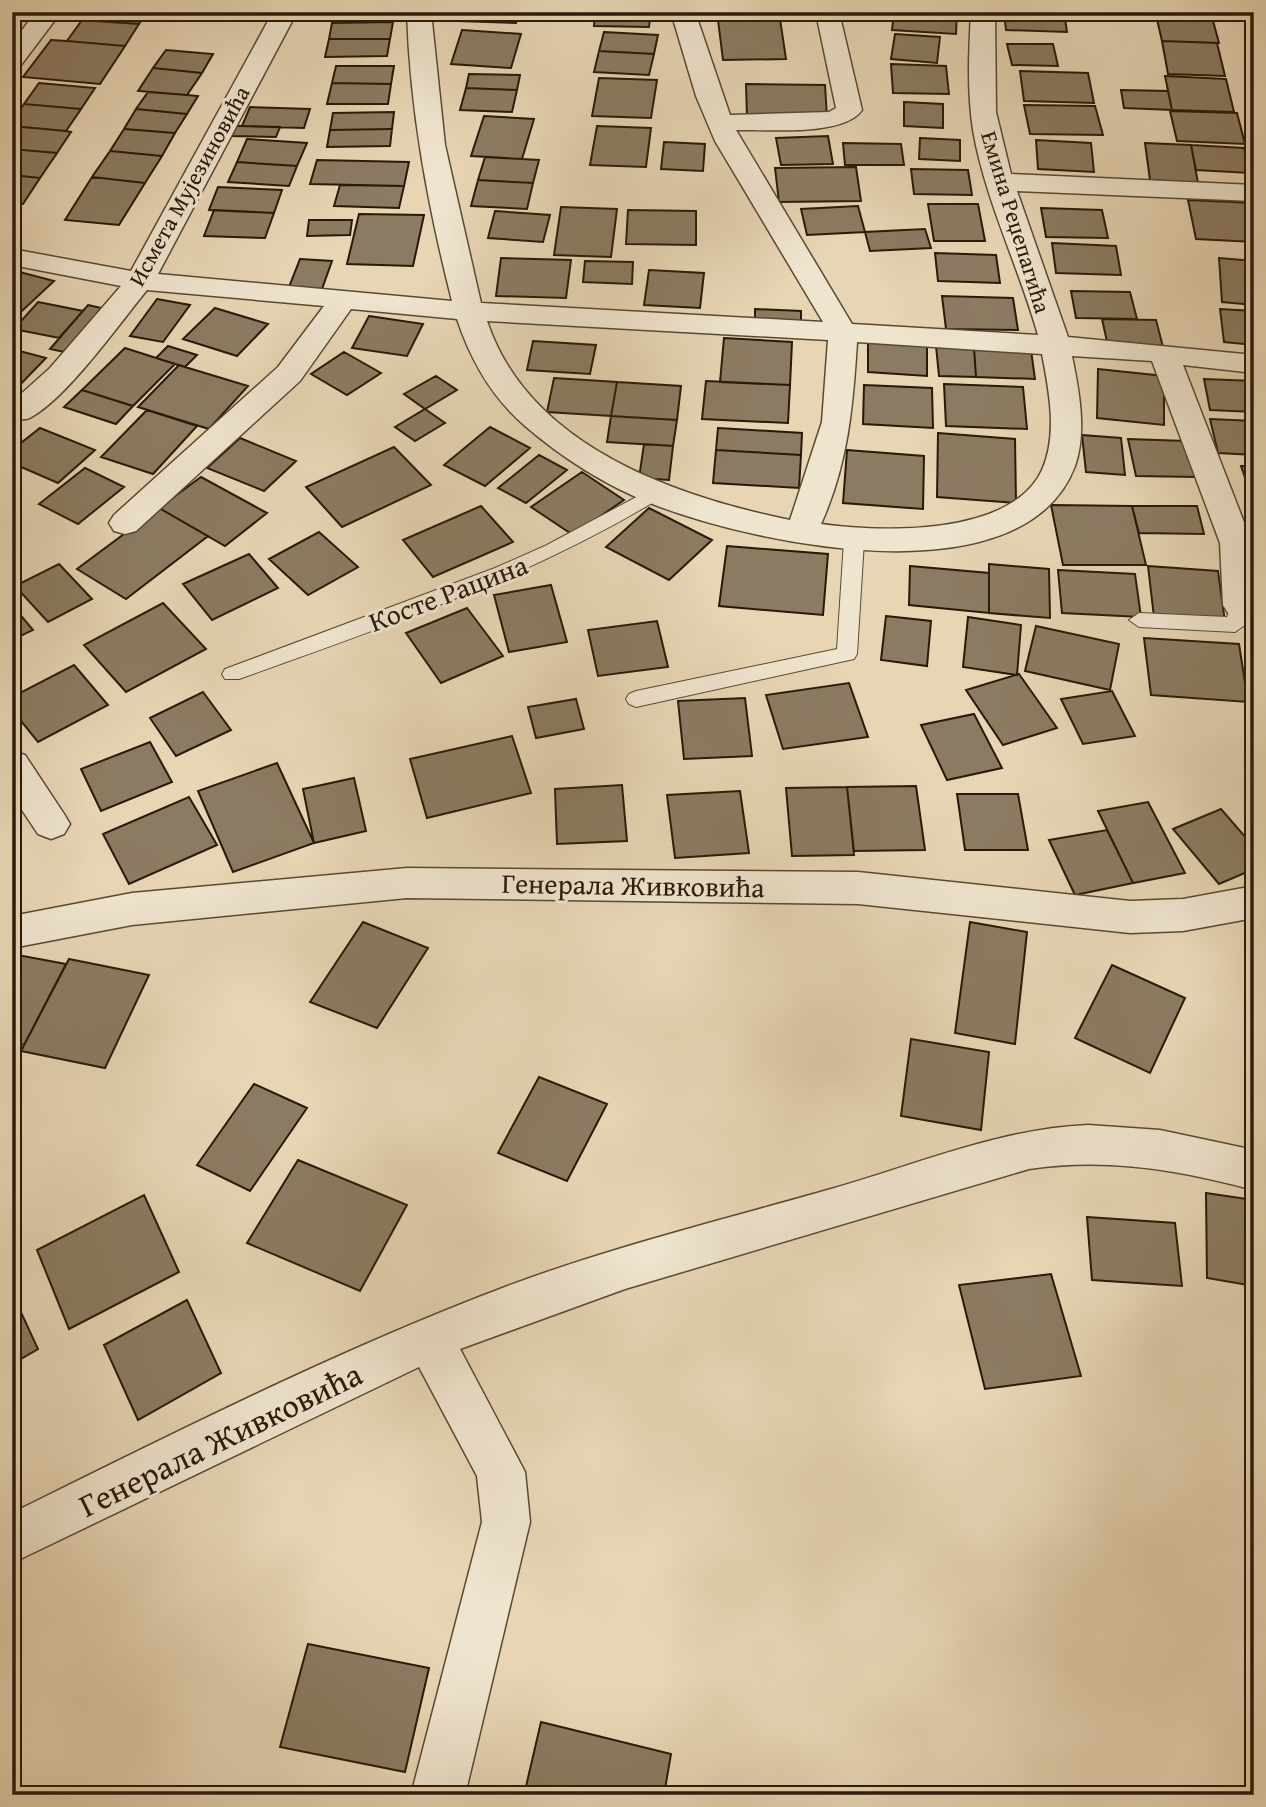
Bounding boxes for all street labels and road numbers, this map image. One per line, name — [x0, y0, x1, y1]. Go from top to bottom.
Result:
street label: Исмета Мујезиновића — [120, 80, 257, 292]
street label: Емина Реџепагића — [973, 127, 1060, 317]
street label: Косте Рацина — [362, 543, 534, 642]
street label: Генерала Живковића — [501, 862, 765, 907]
street label: Генерала Живковића — [70, 1349, 370, 1528]

